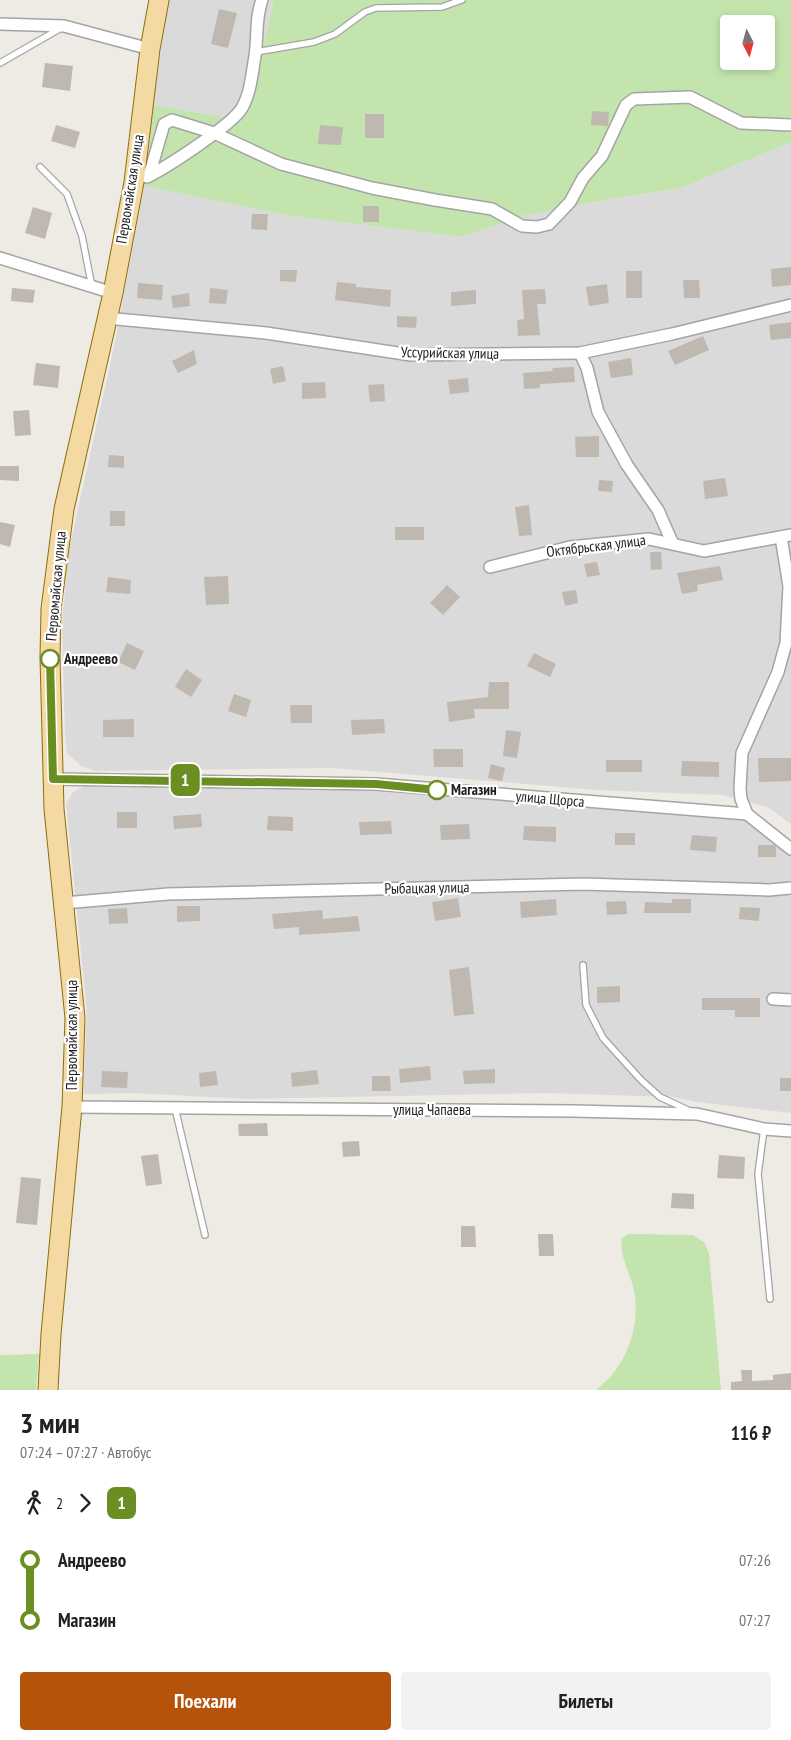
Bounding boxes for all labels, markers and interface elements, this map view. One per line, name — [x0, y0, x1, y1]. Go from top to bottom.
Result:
north arrow — [720, 15, 775, 70]
map controls — [720, 15, 775, 70]
street label: Первомайская улица — [111, 133, 148, 245]
street label: Уссурийская улица — [401, 342, 499, 363]
street label: Первомайская улица — [41, 530, 70, 642]
street label: Октябрьская улица — [545, 530, 647, 561]
marker: Андреево — [40, 649, 60, 669]
place label: Андреево — [63, 649, 118, 668]
line badge: 1 — [169, 764, 201, 796]
text: 1 — [181, 768, 189, 791]
marker: Магазин — [427, 780, 447, 800]
place label: Магазин — [451, 780, 497, 799]
street label: улица Щорса — [515, 786, 585, 811]
street label: Рыбацкая улица — [384, 877, 470, 898]
street label: Первомайская улица — [62, 980, 81, 1090]
street label: улица Чапаева — [393, 1100, 471, 1119]
text: 3 мин — [20, 1404, 80, 1441]
text: 116 ₽ — [731, 1421, 771, 1445]
text: 07:24 – 07:27 · Автобус — [20, 1442, 152, 1462]
icon: walk — [20, 1489, 48, 1517]
icon: forward — [71, 1489, 99, 1517]
text: 1 — [117, 1491, 126, 1514]
text: 2 — [56, 1493, 63, 1513]
text: Андреево — [58, 1548, 126, 1572]
text: 07:26 — [739, 1550, 771, 1570]
text: Магазин — [58, 1608, 116, 1632]
text: 07:27 — [739, 1610, 771, 1630]
button: Поехали — [20, 1672, 391, 1730]
button: Билеты — [401, 1672, 771, 1730]

